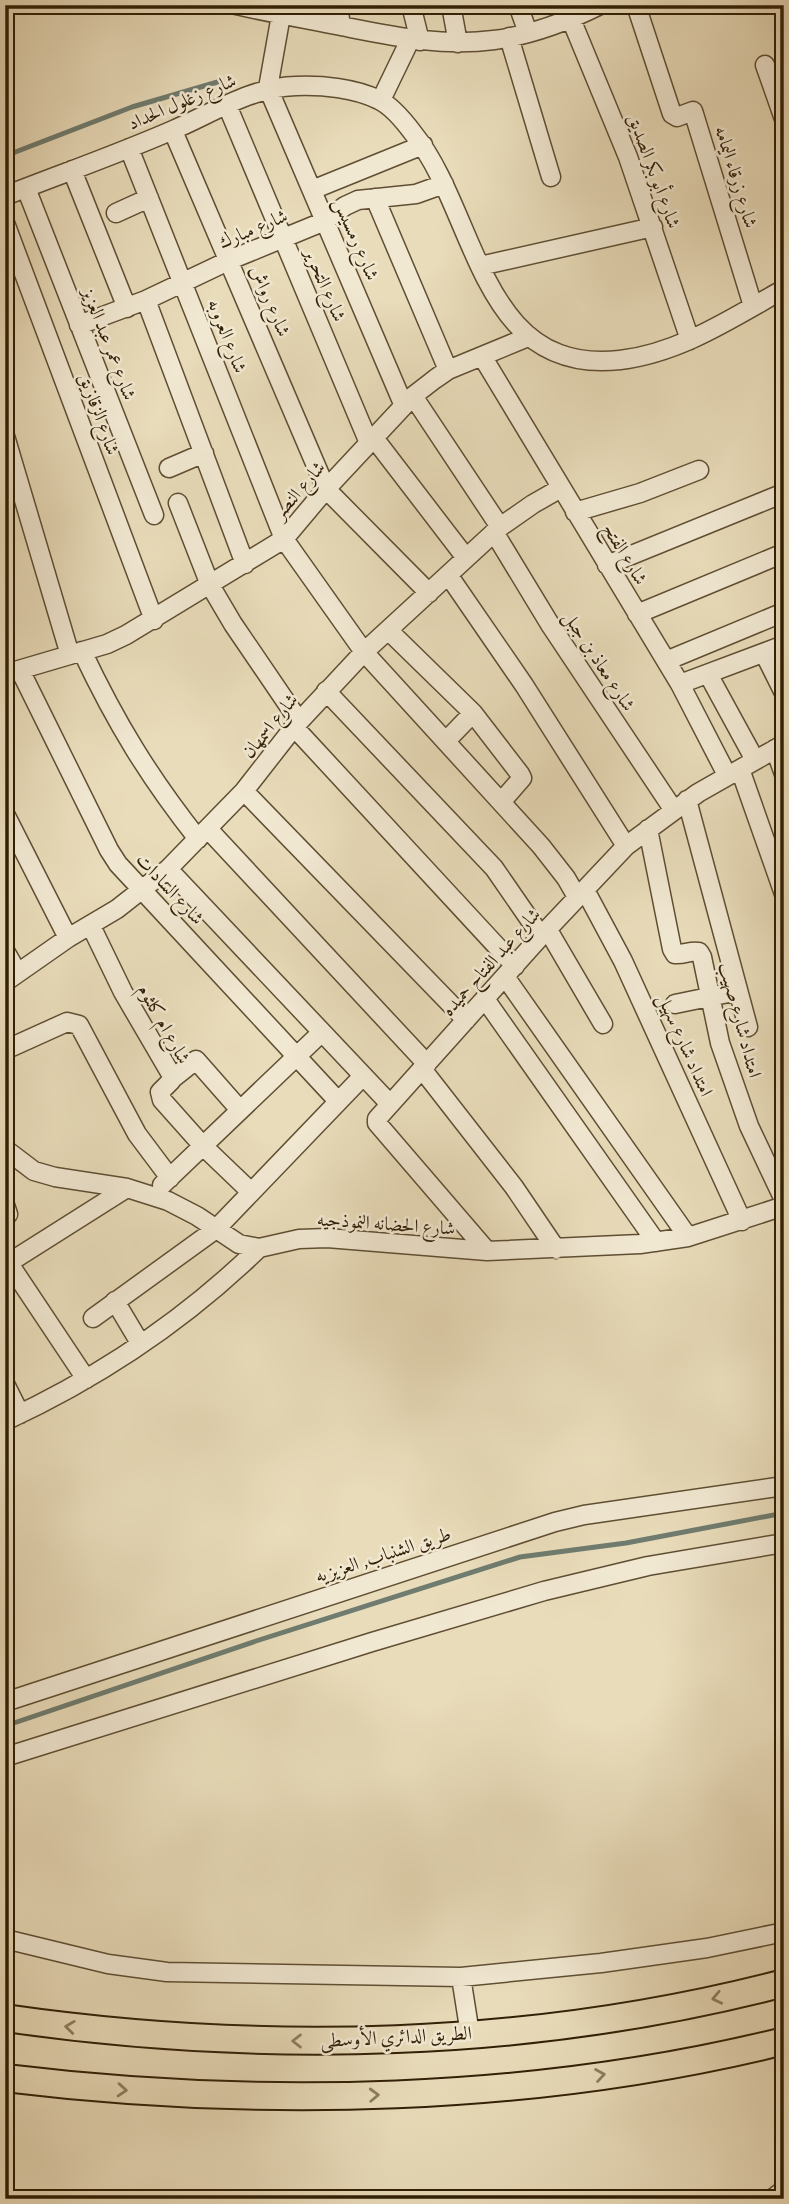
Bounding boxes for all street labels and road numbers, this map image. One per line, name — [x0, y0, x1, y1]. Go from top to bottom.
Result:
street label: شارع زغلول الحداد — [124, 67, 241, 138]
street label: شارع أبو بكر الصديق — [619, 110, 687, 233]
street label: شارع زرقاء اليمامه — [706, 123, 764, 232]
street label: شارع رمسيس — [325, 194, 385, 285]
street label: شارع مبارك — [214, 203, 293, 257]
street label: شارع التحرير — [295, 242, 352, 327]
street label: شارع رواش — [242, 261, 297, 341]
street label: شارع عمر عبد العزيز — [73, 282, 142, 405]
street label: شارع العروبه — [199, 295, 253, 378]
street label: شارع الزقازيق — [70, 369, 126, 459]
street label: شارع النصر — [265, 455, 333, 527]
street label: شارع الفتح — [593, 518, 654, 592]
street label: شارع معاذ بن جبل — [555, 606, 641, 717]
street label: شارع اسمهان — [236, 688, 306, 765]
street label: شارع السادات — [128, 847, 210, 932]
street label: شارع عبد الفتاح حميده — [435, 902, 550, 1024]
street label: امتداد شارع صهيب — [710, 959, 768, 1081]
street label: شارع ام كلثوم — [129, 979, 197, 1070]
street label: امتداد شارع سهيل — [649, 989, 719, 1102]
street label: شارع الحضانه النموذجيه — [316, 1206, 456, 1244]
street label: طريق الشنباب, العزيزيه — [312, 1521, 454, 1589]
street label: الطريق الدائري الأوسطى — [320, 2019, 472, 2056]

